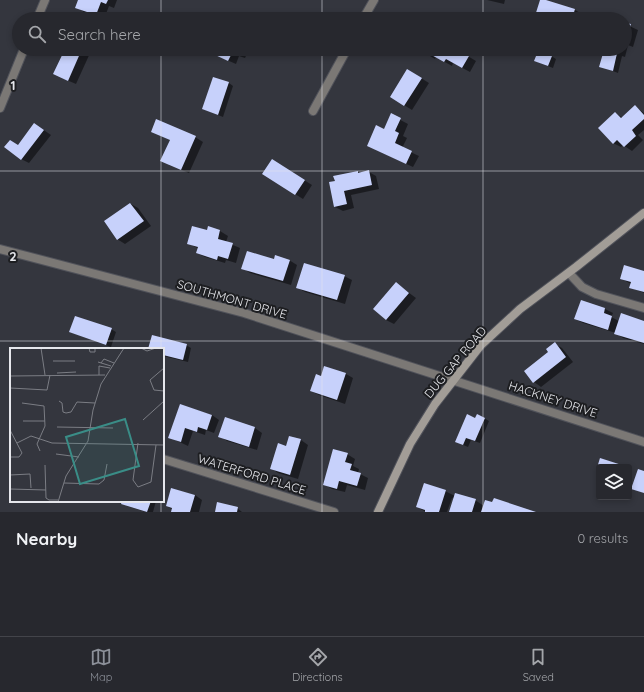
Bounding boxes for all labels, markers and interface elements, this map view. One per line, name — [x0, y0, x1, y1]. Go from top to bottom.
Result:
search box — [12, 12, 632, 56]
icon: search — [26, 23, 48, 45]
text: Search here — [58, 25, 141, 44]
text: 1 — [10, 77, 16, 93]
text: 2 — [9, 248, 17, 264]
street label: SOUTHMONT DRIVE — [176, 276, 289, 322]
street label: DUG GAP ROAD — [421, 323, 490, 401]
inset map — [10, 348, 164, 502]
street label: HACKNEY DRIVE — [507, 378, 599, 420]
street label: WATERFORD PLACE — [196, 450, 308, 498]
map controls — [596, 464, 632, 500]
button: layers — [596, 464, 632, 500]
text: Nearby — [16, 528, 77, 549]
text: 0 results — [577, 530, 628, 546]
tab: Map — [90, 646, 112, 684]
tab: Directions — [292, 646, 343, 684]
tab: Saved — [523, 646, 554, 684]

